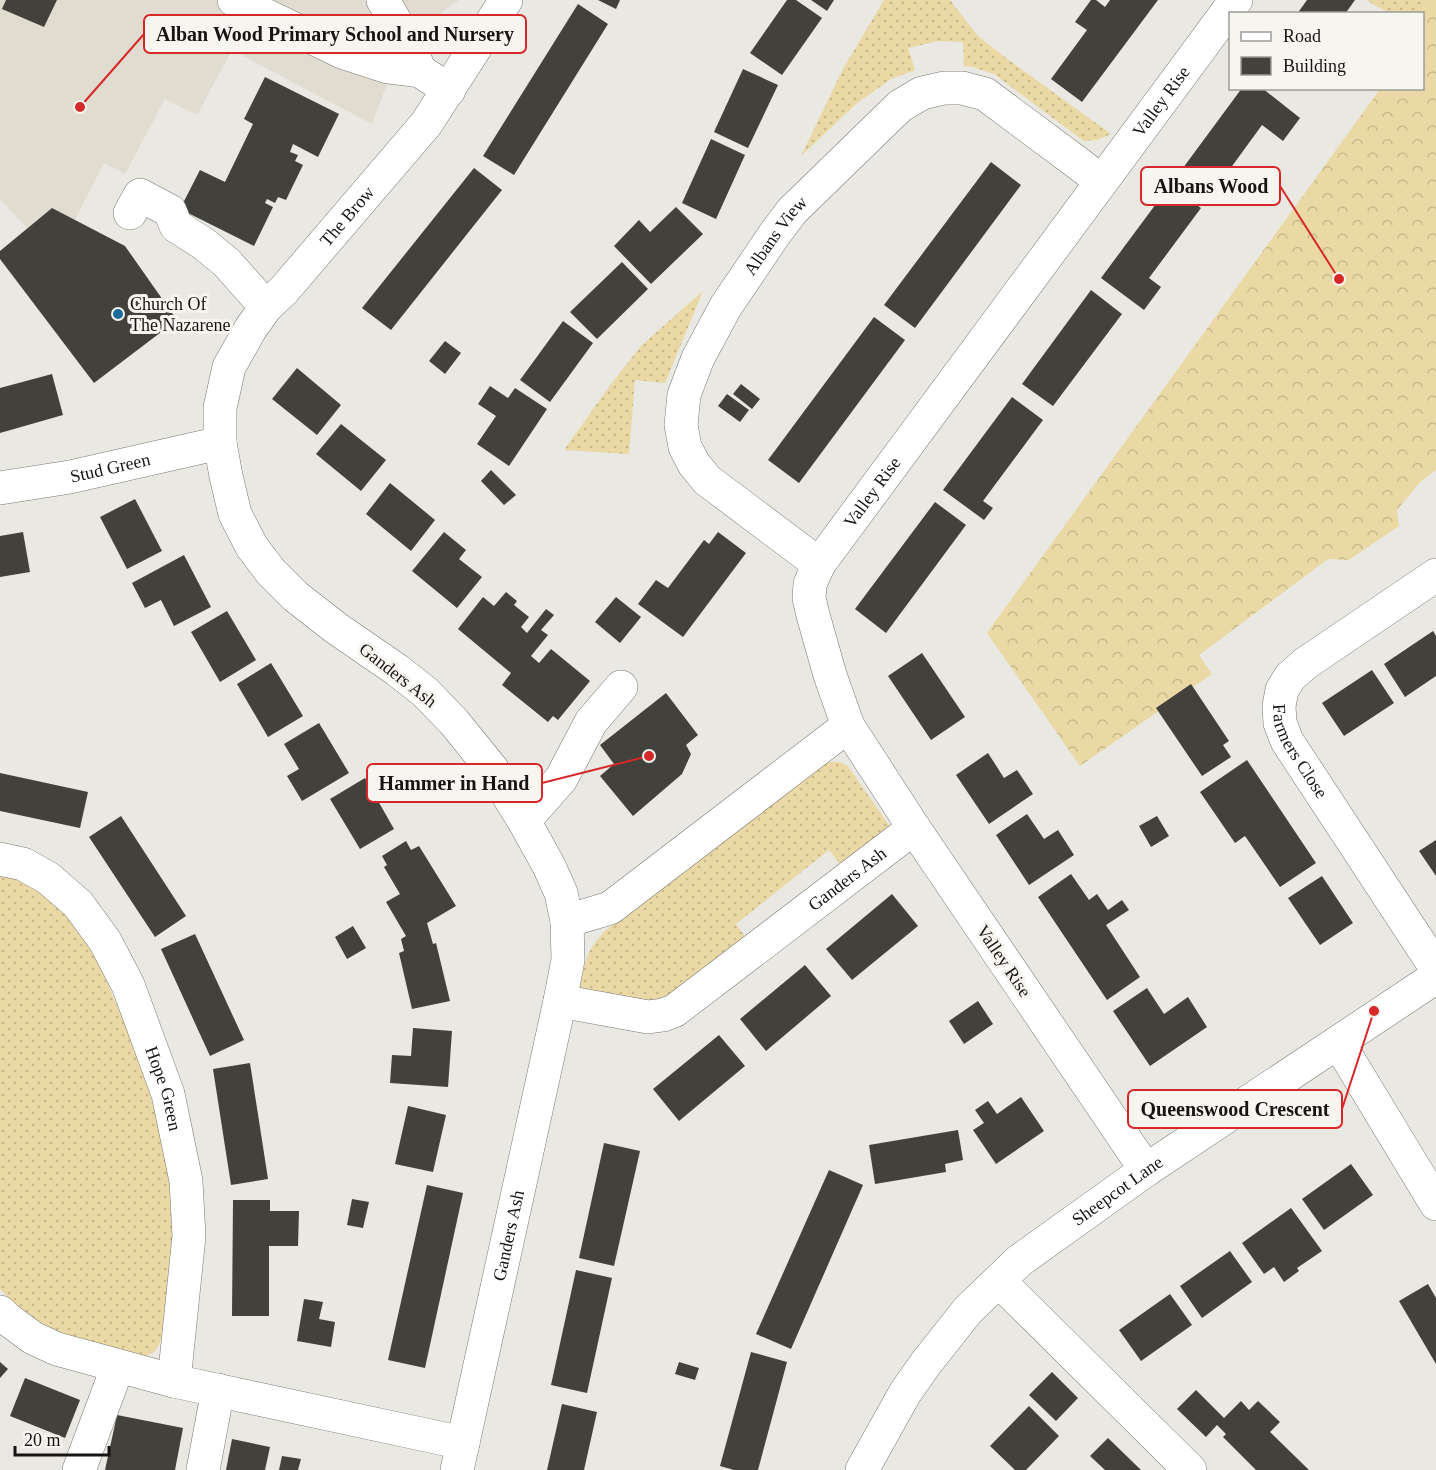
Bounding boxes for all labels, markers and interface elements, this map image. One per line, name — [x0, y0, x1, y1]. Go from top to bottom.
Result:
legend — [1229, 12, 1424, 90]
callout: Alban Wood Primary School and Nursery — [144, 15, 526, 53]
text: Alban Wood Primary School and Nursery — [156, 23, 514, 46]
text: Road — [1283, 26, 1321, 46]
text: Building — [1283, 56, 1346, 76]
street label: Valley Rise — [1128, 62, 1194, 141]
callout: Albans Wood — [1141, 167, 1280, 205]
text: Albans Wood — [1154, 175, 1268, 197]
street label: The Brow — [316, 182, 378, 250]
street label: Albans View — [740, 192, 811, 279]
place label: Church Of The Nazarene — [130, 294, 230, 335]
marker: Church Of The Nazarene — [111, 307, 125, 321]
street label: Stud Green — [68, 449, 152, 487]
street label: Valley Rise — [840, 453, 905, 531]
street label: Ganders Ash — [355, 639, 441, 711]
street label: Farmers Close — [1269, 703, 1332, 802]
callout: Hammer in Hand — [367, 764, 542, 802]
text: Hammer in Hand — [379, 772, 529, 794]
street label: Ganders Ash — [804, 843, 890, 915]
street label: Valley Rise — [973, 921, 1035, 1001]
street label: Hope Green — [141, 1043, 185, 1133]
callout: Queenswood Crescent — [1128, 1090, 1342, 1128]
text: Queenswood Crescent — [1140, 1098, 1330, 1120]
street label: Sheepcot Lane — [1068, 1152, 1166, 1230]
street label: Ganders Ash — [489, 1188, 528, 1283]
scale bar — [15, 1419, 110, 1457]
text: 20 m — [24, 1430, 61, 1450]

